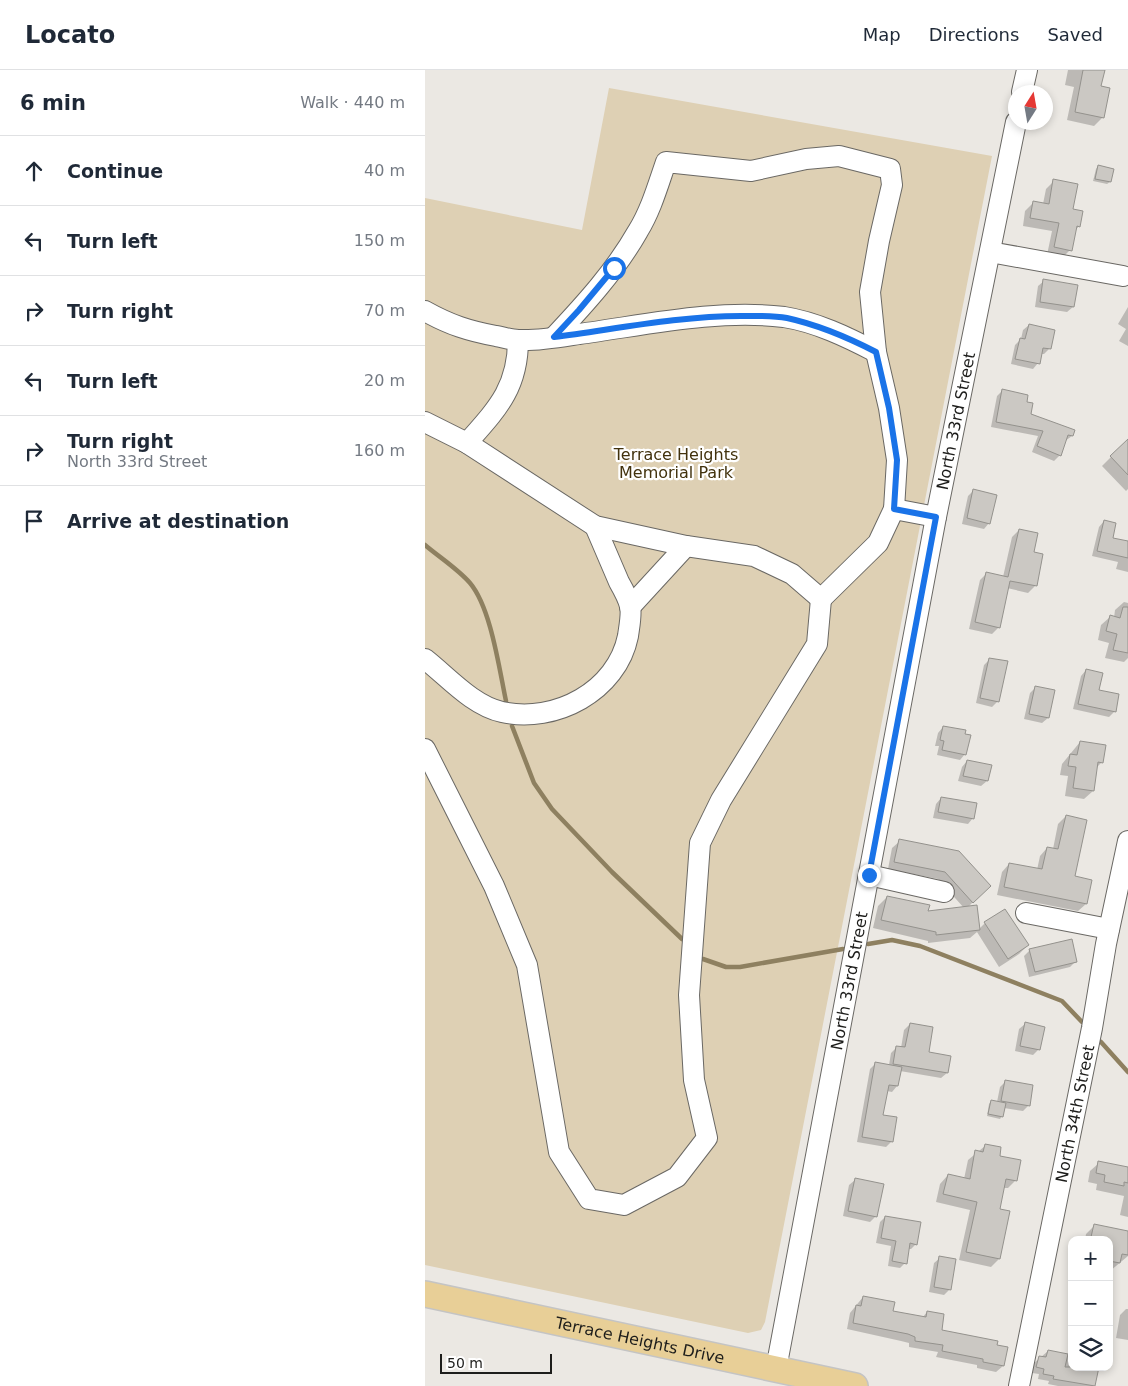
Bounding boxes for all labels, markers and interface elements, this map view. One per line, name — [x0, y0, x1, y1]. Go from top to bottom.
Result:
text: Locato — [25, 21, 115, 49]
text: Map — [863, 24, 901, 45]
text: Directions — [929, 24, 1019, 45]
text: Saved — [1047, 24, 1103, 45]
north arrow — [1008, 85, 1053, 130]
text: 6 min — [20, 91, 86, 115]
text: Walk · 440 m — [300, 93, 405, 112]
icon: ahead — [20, 157, 48, 185]
text: Continue — [67, 160, 163, 182]
text: 40 m — [364, 161, 405, 180]
icon: left — [20, 227, 48, 255]
text: Turn left — [67, 230, 158, 252]
text: 150 m — [354, 231, 405, 250]
route start — [603, 257, 626, 280]
icon: right — [20, 297, 48, 325]
text: Turn right — [67, 300, 173, 322]
text: 70 m — [364, 301, 405, 320]
street label: North 33rd Street — [932, 350, 979, 492]
icon: left — [20, 367, 48, 395]
text: Turn left — [67, 370, 158, 392]
text: 20 m — [364, 371, 405, 390]
text: Turn right — [67, 430, 173, 452]
icon: right — [20, 437, 48, 465]
text: 160 m — [354, 441, 405, 460]
park label: Terrace Heights Memorial Park — [613, 445, 738, 482]
text: North 33rd Street — [67, 452, 207, 471]
icon: arrive — [20, 507, 48, 535]
text: Arrive at destination — [67, 510, 289, 532]
route end — [858, 864, 881, 887]
street label: North 33rd Street — [827, 910, 871, 1052]
street label: North 34th Street — [1051, 1043, 1098, 1184]
map controls — [1068, 1236, 1113, 1371]
button: + — [1068, 1236, 1113, 1281]
button: − — [1068, 1281, 1113, 1326]
street label: Terrace Heights Drive — [553, 1313, 726, 1367]
button: layers — [1068, 1326, 1113, 1371]
scale bar — [440, 1351, 553, 1374]
text: 50 m — [447, 1355, 483, 1371]

